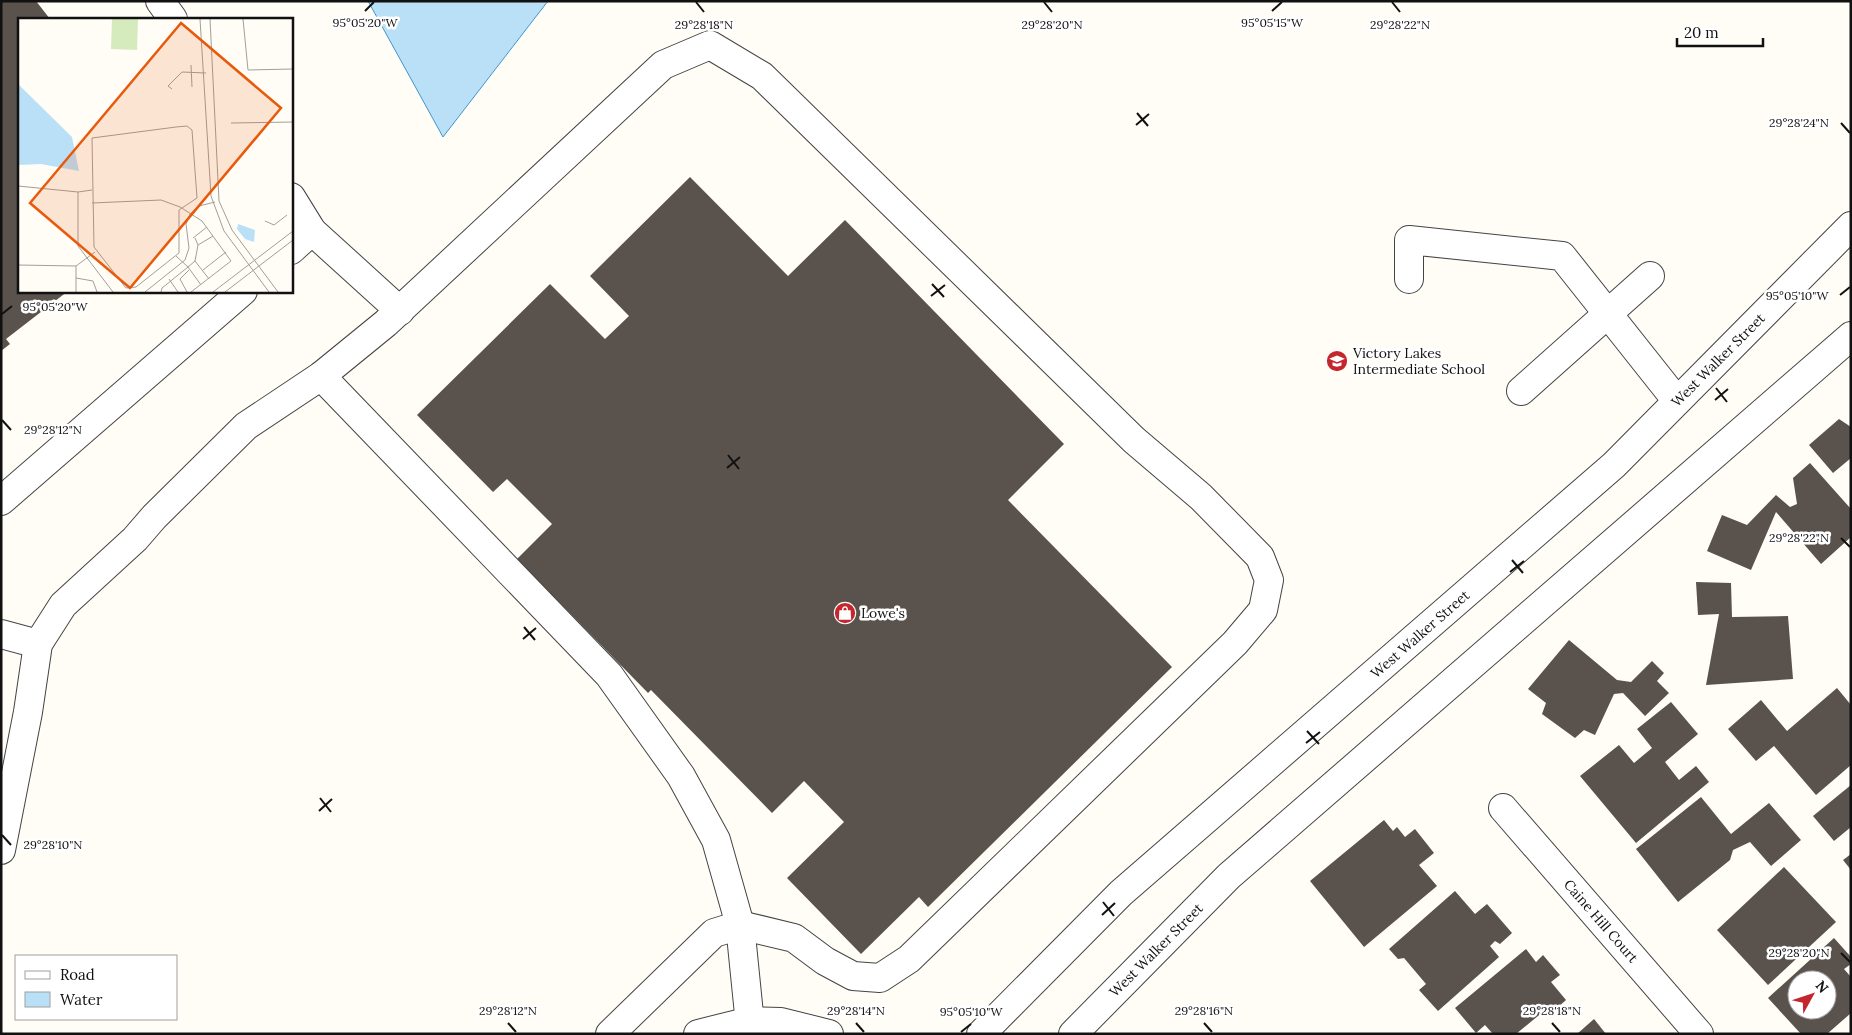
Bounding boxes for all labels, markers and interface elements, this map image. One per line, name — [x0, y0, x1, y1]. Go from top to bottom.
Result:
text: 95°05'20"W — [333, 15, 398, 30]
text: 95°05'15"W — [1241, 15, 1304, 30]
scale bar — [1677, 15, 1763, 47]
text: 29°28'18"N — [675, 17, 733, 32]
text: 29°28'20"N — [1021, 17, 1083, 32]
text: 29°28'22"N — [1370, 17, 1430, 32]
inset map — [18, 18, 292, 292]
text: 20 m — [1684, 23, 1719, 42]
text: 29°28'24"N — [1769, 115, 1829, 130]
text: 95°05'10"W — [1766, 288, 1829, 303]
text: 95°05'20"W — [23, 299, 88, 314]
street label: West Walker Street — [1667, 309, 1769, 411]
place label: Victory Lakes Intermediate School — [1352, 344, 1485, 378]
school or university icon: Victory Lakes Intermediate School — [1325, 349, 1349, 373]
text: 29°28'12"N — [24, 422, 82, 437]
text: 29°28'22"N — [1769, 530, 1829, 545]
street label: West Walker Street — [1367, 586, 1474, 682]
shop icon: Lowe's — [833, 601, 857, 625]
place label: Lowe's — [861, 604, 905, 622]
text: 29°28'10"N — [23, 837, 83, 852]
street label: Caine Hill Court — [1560, 876, 1643, 967]
street label: West Walker Street — [1105, 899, 1207, 1001]
text: 29°28'20"N — [1768, 945, 1830, 960]
legend — [15, 955, 178, 1020]
text: Road — [60, 965, 95, 984]
north arrow — [1787, 970, 1837, 1020]
text: N — [1812, 977, 1832, 997]
text: Water — [60, 990, 103, 1009]
text: 29°28'12"N — [479, 1003, 537, 1018]
text: 29°28'14"N — [827, 1003, 885, 1018]
text: 29°28'16"N — [1175, 1003, 1233, 1018]
text: 29°28'18"N — [1523, 1003, 1581, 1018]
text: 95°05'10"W — [940, 1004, 1003, 1019]

